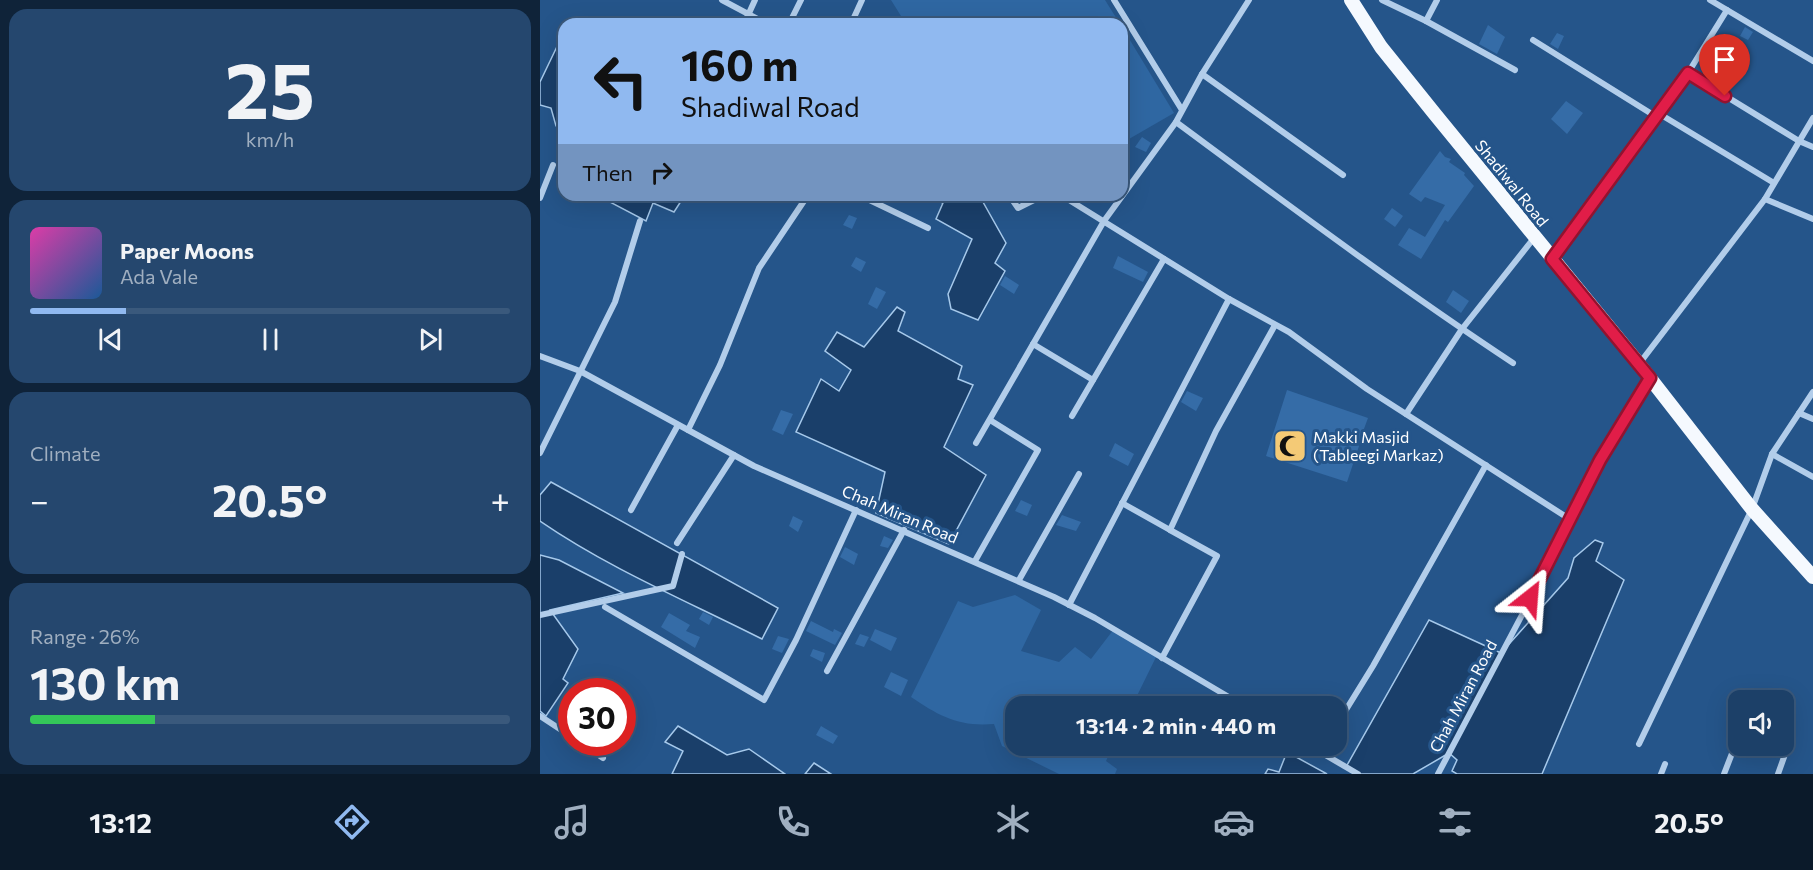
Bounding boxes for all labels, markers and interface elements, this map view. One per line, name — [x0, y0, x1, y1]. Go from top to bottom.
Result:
pin — [1699, 34, 1750, 96]
text: 160 m — [681, 38, 799, 90]
text: 25 — [225, 40, 315, 135]
icon: left — [582, 42, 660, 120]
icon: arrive — [1708, 43, 1741, 76]
text: Shadiwal Road — [681, 90, 860, 123]
text: km/h — [246, 127, 294, 151]
street label: Shadiwal Road — [1472, 136, 1553, 230]
icon: right — [645, 156, 678, 189]
text: Then — [582, 159, 633, 186]
text: Paper Moons — [120, 237, 254, 264]
text: Ada Vale — [120, 264, 198, 288]
icon: previous — [94, 323, 127, 356]
icon: pause — [254, 323, 287, 356]
icon: next — [414, 323, 447, 356]
place label: Makki Masjid (Tableegi Markaz) — [1313, 427, 1444, 464]
mosque icon: Makki Masjid (Tableegi Markaz) — [1272, 428, 1308, 464]
text: Climate — [30, 441, 100, 465]
text: 20.5° — [212, 471, 327, 526]
text: − — [30, 479, 49, 520]
text: + — [491, 479, 510, 520]
street label: Chah Miran Road — [839, 480, 961, 547]
position arrow — [1498, 566, 1562, 630]
text: Range · 26% — [30, 624, 140, 648]
street label: Chah Miran Road — [1425, 636, 1500, 755]
text: 130 km — [30, 654, 180, 709]
speed limit sign: 30 — [558, 678, 636, 756]
map controls — [1728, 690, 1794, 756]
button: sound — [1728, 690, 1794, 756]
text: 13:14 · 2 min · 440 m — [1076, 712, 1276, 739]
icon: directions — [331, 801, 373, 843]
icon: music — [551, 801, 593, 843]
icon: phone — [772, 801, 814, 843]
icon: climate — [992, 801, 1034, 843]
icon: car — [1213, 801, 1255, 843]
icon: filters — [1434, 801, 1476, 843]
text: 13:12 — [89, 806, 152, 839]
text: 20.5° — [1654, 806, 1724, 839]

